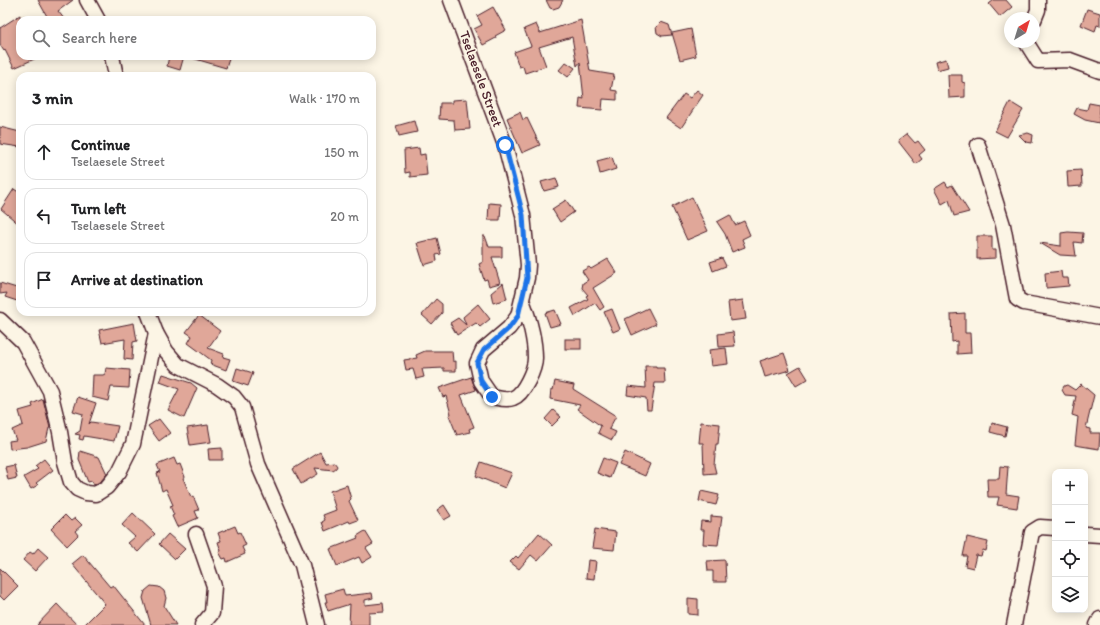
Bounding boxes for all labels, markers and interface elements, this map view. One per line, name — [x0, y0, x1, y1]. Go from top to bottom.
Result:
north arrow — [1004, 12, 1040, 48]
search box — [16, 16, 376, 60]
icon: search — [30, 27, 52, 49]
text: Search here — [62, 29, 137, 47]
street label: Tselaesele Street — [456, 29, 506, 129]
text: 3 min — [32, 88, 73, 108]
text: Walk · 170 m — [289, 91, 360, 106]
text: Continue — [71, 136, 130, 154]
route start — [496, 136, 514, 154]
icon: ahead — [33, 141, 55, 163]
text: 150 m — [324, 145, 359, 160]
text: Tselaesele Street — [71, 154, 165, 169]
text: Turn left — [71, 200, 126, 218]
icon: left — [33, 205, 55, 227]
text: 20 m — [330, 209, 359, 224]
text: Tselaesele Street — [71, 218, 165, 233]
icon: arrive — [33, 269, 55, 291]
text: Arrive at destination — [71, 271, 203, 289]
route end — [483, 388, 501, 406]
map controls — [1052, 469, 1088, 613]
button: + — [1052, 469, 1088, 505]
button: − — [1052, 505, 1088, 541]
button: locate — [1052, 541, 1088, 577]
button: layers — [1052, 577, 1088, 613]

